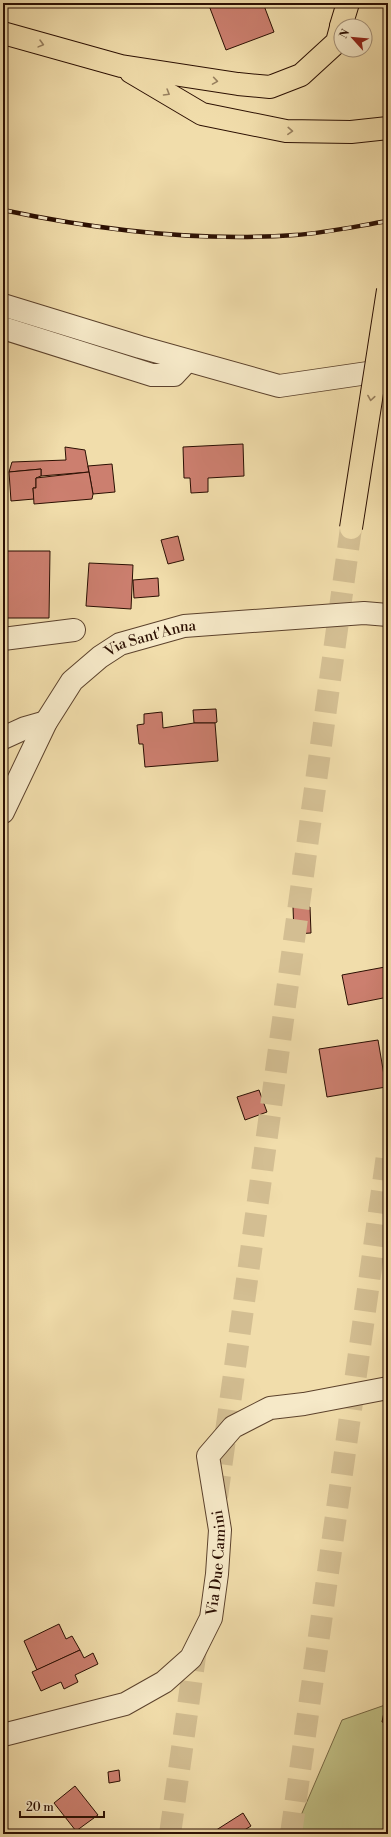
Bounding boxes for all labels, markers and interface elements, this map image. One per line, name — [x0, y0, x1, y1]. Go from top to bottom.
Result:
north arrow — [333, 18, 373, 58]
text: N — [337, 27, 353, 41]
one-way arrow — [37, 39, 44, 48]
one-way arrow — [212, 76, 218, 85]
one-way arrow — [163, 88, 170, 96]
one-way arrow — [287, 126, 293, 135]
one-way arrow — [367, 395, 376, 401]
street label: Via Sant'Anna — [100, 616, 197, 662]
street label: Via Due Camini — [202, 1509, 230, 1618]
scale bar — [20, 1793, 104, 1819]
text: 20 m — [26, 1800, 54, 1815]

